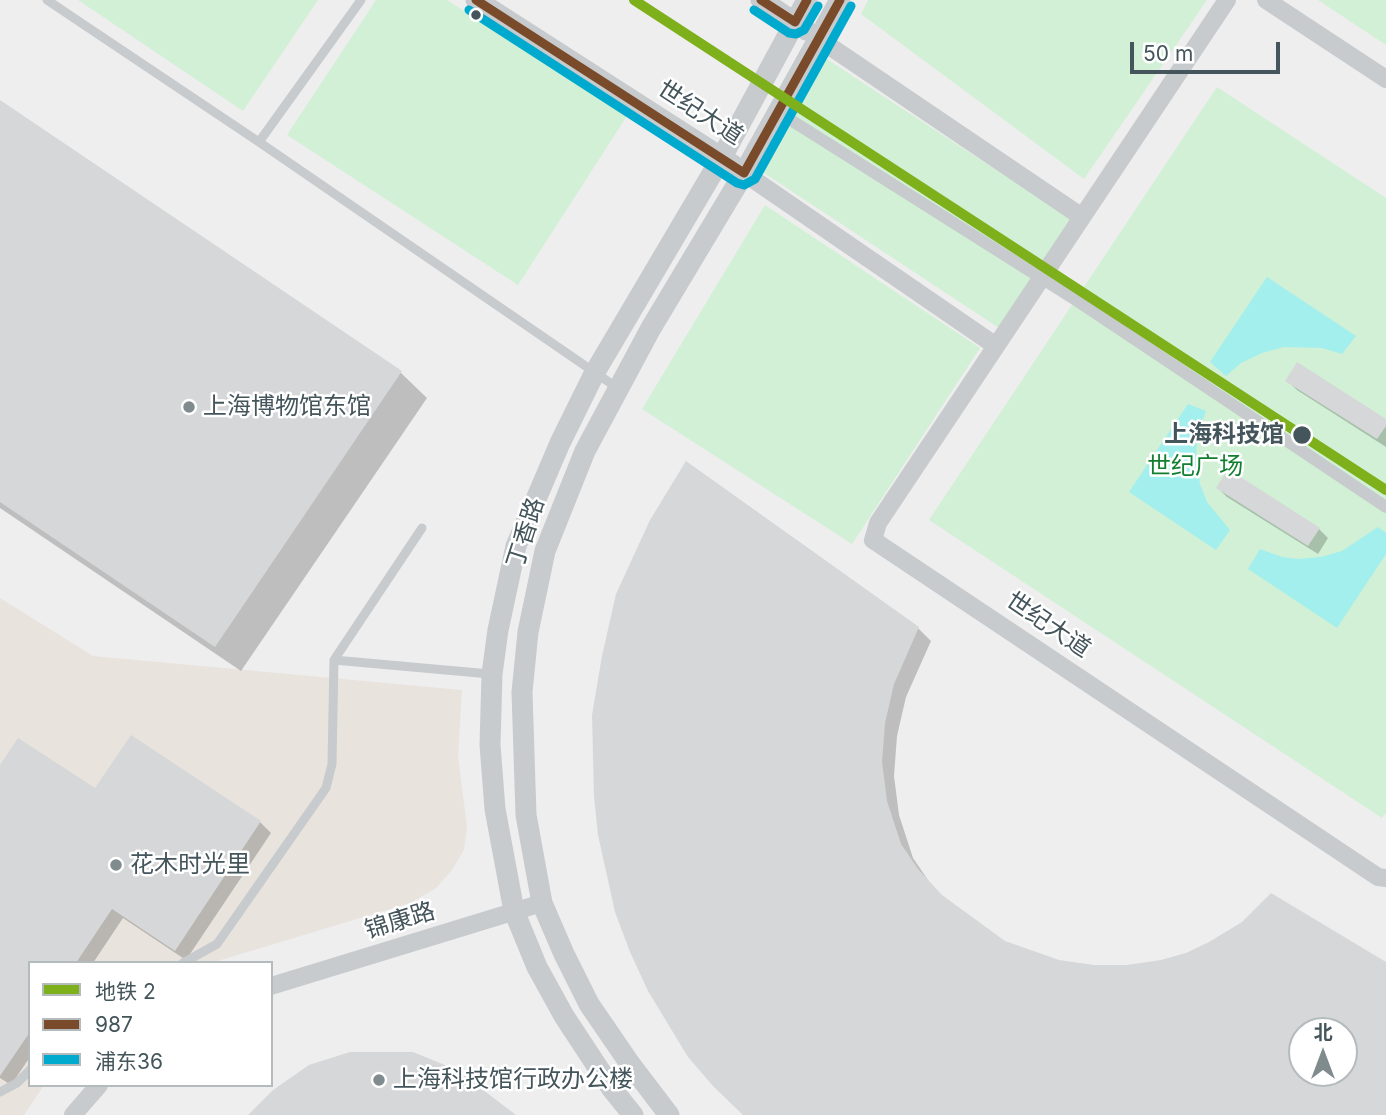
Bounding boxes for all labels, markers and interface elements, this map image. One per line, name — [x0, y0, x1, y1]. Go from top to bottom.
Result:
unlabelled marker — [469, 8, 483, 22]
scale bar — [1134, 28, 1284, 72]
text: 50 m — [1143, 41, 1193, 66]
street label: 世纪大道 — [652, 75, 748, 151]
place label: 上海博物馆东馆 — [203, 393, 371, 421]
marker: 上海博物馆东馆 — [181, 399, 197, 415]
place label: 上海科技馆 — [1164, 421, 1284, 449]
marker: 上海科技馆 — [1291, 424, 1313, 446]
park label: 世纪广场 — [1147, 453, 1243, 481]
street label: 丁香路 — [501, 494, 551, 572]
street label: 世纪大道 — [1000, 586, 1096, 664]
place label: 花木时光里 — [130, 851, 250, 879]
marker: 花木时光里 — [108, 857, 124, 873]
street label: 锦康路 — [361, 897, 439, 945]
legend — [28, 961, 273, 1087]
text: 地铁 2 — [95, 979, 156, 1004]
text: 987 — [95, 1012, 133, 1037]
north arrow — [1288, 1017, 1358, 1087]
text: 北 — [1313, 1021, 1333, 1044]
text: 浦东36 — [95, 1049, 163, 1074]
place label: 上海科技馆行政办公楼 — [393, 1066, 633, 1094]
marker: 上海科技馆行政办公楼 — [371, 1072, 387, 1088]

